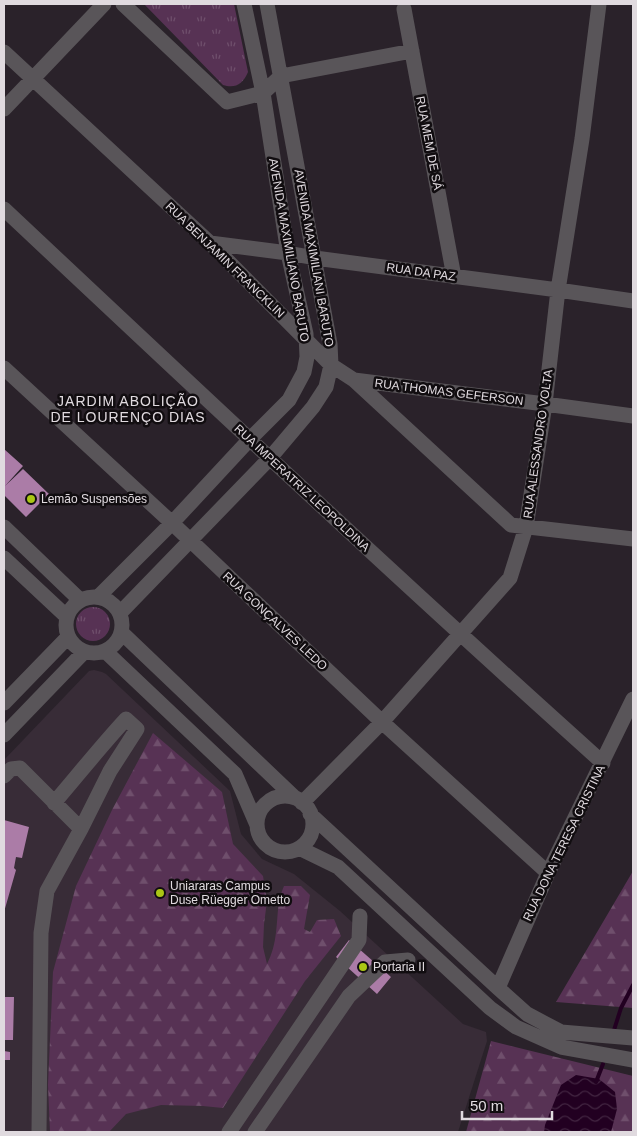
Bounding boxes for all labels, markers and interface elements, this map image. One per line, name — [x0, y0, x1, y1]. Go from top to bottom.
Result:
street label: RUA MEM DE SÁ — [413, 95, 446, 191]
street label: AVENIDA MAXIMILIANO BARUTO — [266, 157, 312, 343]
street label: AVENIDA MAXIMILIANI BARUTO — [291, 168, 337, 348]
street label: RUA BENJAMIN FRANCKLIN — [163, 199, 287, 321]
street label: RUA DA PAZ — [385, 260, 457, 284]
street label: RUA ALESSANDRO VOLTA — [521, 369, 555, 519]
street label: RUA THOMAS GEFERSON — [374, 376, 524, 408]
district label: JARDIM ABOLIÇÃO DE LOURENÇO DIAS — [50, 393, 206, 425]
street label: RUA IMPERATRIZ LEOPOLDINA — [231, 422, 373, 554]
place label: Lemão Suspensões — [41, 492, 147, 506]
marker: Lemão Suspensões — [25, 493, 37, 505]
street label: RUA GONÇALVES LEDO — [220, 569, 330, 673]
street label: RUA DONA TERESA CRISTINA — [520, 763, 608, 923]
place label: Uniararas Campus Duse Rüegger Ometto — [170, 879, 290, 907]
marker: Uniararas Campus Duse Rüegger Ometto — [154, 887, 166, 899]
place label: Portaria II — [373, 960, 425, 974]
marker: Portaria II — [357, 961, 369, 973]
scale bar — [462, 1088, 552, 1120]
text: 50 m — [470, 1097, 503, 1114]

